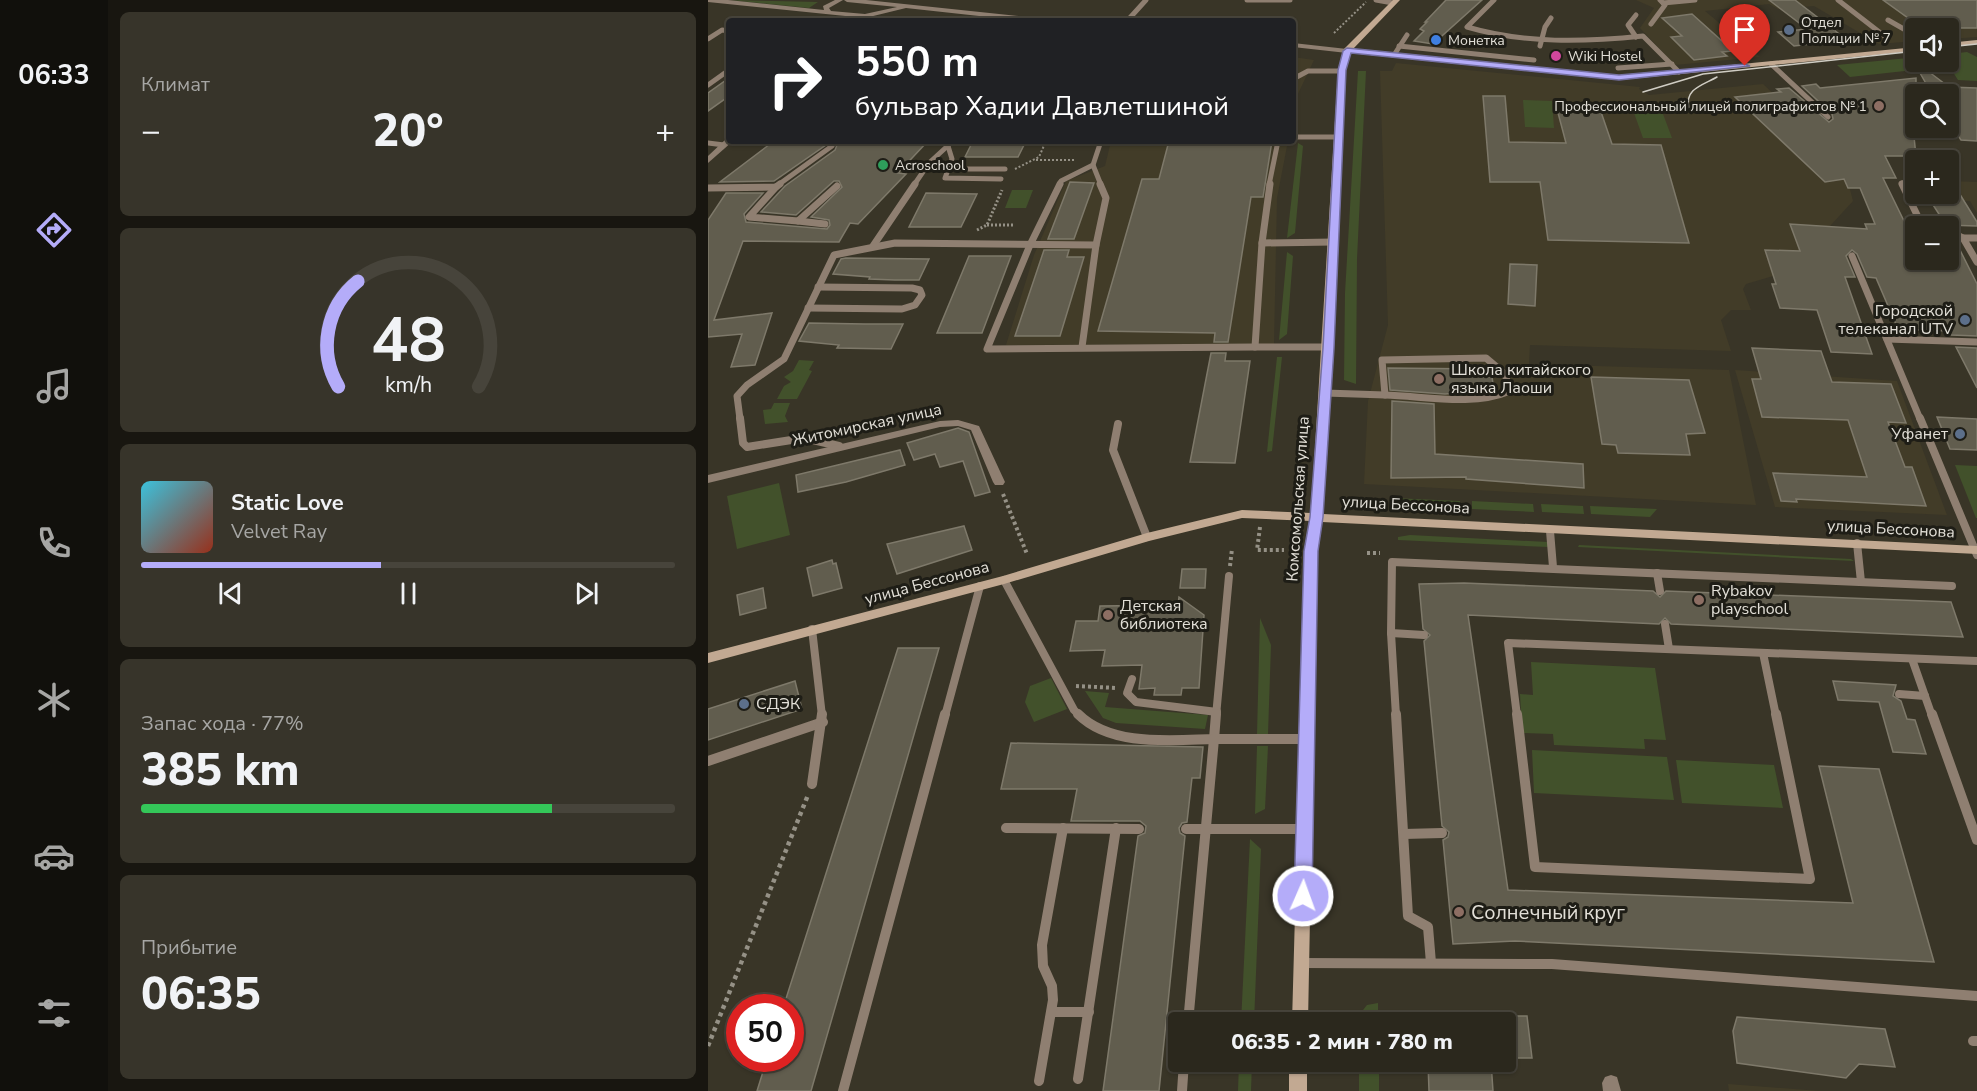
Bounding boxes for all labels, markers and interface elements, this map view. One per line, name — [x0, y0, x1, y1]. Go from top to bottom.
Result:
pin — [1719, 4, 1770, 66]
icon: arrive — [1728, 13, 1761, 46]
place label: Отдел Полиции № 7 — [1801, 13, 1891, 48]
map controls — [1905, 18, 1959, 270]
button: sound — [1905, 18, 1959, 72]
marker: Отдел Полиции № 7 — [1782, 23, 1796, 37]
place label: Монетка — [1448, 31, 1505, 50]
marker: Монетка — [1429, 33, 1443, 47]
text: 550 m — [855, 34, 979, 91]
icon: right — [756, 42, 834, 120]
place label: Wiki Hostel — [1568, 47, 1643, 66]
marker: Wiki Hostel — [1549, 49, 1563, 63]
text: 06:33 — [18, 57, 90, 94]
text: Климат — [141, 71, 210, 98]
button: search — [1905, 84, 1959, 138]
text: бульвар Хадии Давлетшиной — [855, 88, 1229, 125]
place label: Профессиональный лицей полиграфистов № 1 — [1554, 97, 1867, 116]
marker: Профессиональный лицей полиграфистов № 1 — [1872, 99, 1886, 113]
text: 20° — [372, 101, 444, 162]
text: − — [141, 109, 161, 154]
text: + — [655, 109, 675, 154]
button: + — [1905, 150, 1959, 204]
place label: Acroschool — [895, 156, 966, 175]
marker: Acroschool — [876, 158, 890, 172]
icon: directions — [33, 209, 75, 251]
button: − — [1905, 216, 1959, 270]
text: 48 — [371, 298, 445, 383]
place label: Городской телеканал UTV — [1839, 300, 1954, 340]
marker: Городской телеканал UTV — [1958, 313, 1972, 327]
place label: Школа китайского языка Лаоши — [1451, 359, 1591, 399]
icon: music — [33, 365, 75, 407]
text: km/h — [384, 370, 432, 400]
marker: Школа китайского языка Лаоши — [1432, 372, 1446, 386]
street label: Житомирская улица — [790, 398, 944, 452]
street label: Комсомольская улица — [1281, 416, 1315, 582]
place label: Уфанет — [1890, 423, 1949, 445]
marker: Уфанет — [1953, 427, 1967, 441]
text: Static Love — [231, 488, 344, 518]
street label: улица Бессонова — [1342, 491, 1470, 519]
street label: улица Бессонова — [1827, 515, 1955, 543]
text: Velvet Ray — [231, 518, 327, 545]
icon: phone — [33, 522, 75, 564]
street label: улица Бессонова — [862, 556, 992, 610]
icon: previous — [214, 577, 247, 610]
icon: pause — [392, 577, 425, 610]
icon: next — [570, 577, 603, 610]
place label: Rybakov playschool — [1711, 580, 1789, 620]
marker: Rybakov playschool — [1692, 593, 1706, 607]
place label: Детская библиотека — [1120, 595, 1208, 635]
marker: Детская библиотека — [1101, 608, 1115, 622]
icon: climate — [33, 679, 75, 721]
place label: СДЭК — [756, 693, 801, 715]
marker: СДЭК — [737, 697, 751, 711]
text: Запас хода · 77% — [141, 710, 304, 737]
text: 385 km — [141, 740, 300, 801]
icon: car — [33, 835, 75, 877]
position arrow — [1271, 864, 1335, 928]
place label: Солнечный круг — [1471, 899, 1625, 926]
marker: Солнечный круг — [1452, 905, 1466, 919]
text: Прибытие — [141, 934, 237, 961]
text: 06:35 — [141, 964, 261, 1025]
icon: filters — [33, 992, 75, 1034]
speed limit sign: 50 — [726, 994, 804, 1072]
text: 06:35 · 2 мин · 780 m — [1231, 1027, 1453, 1057]

